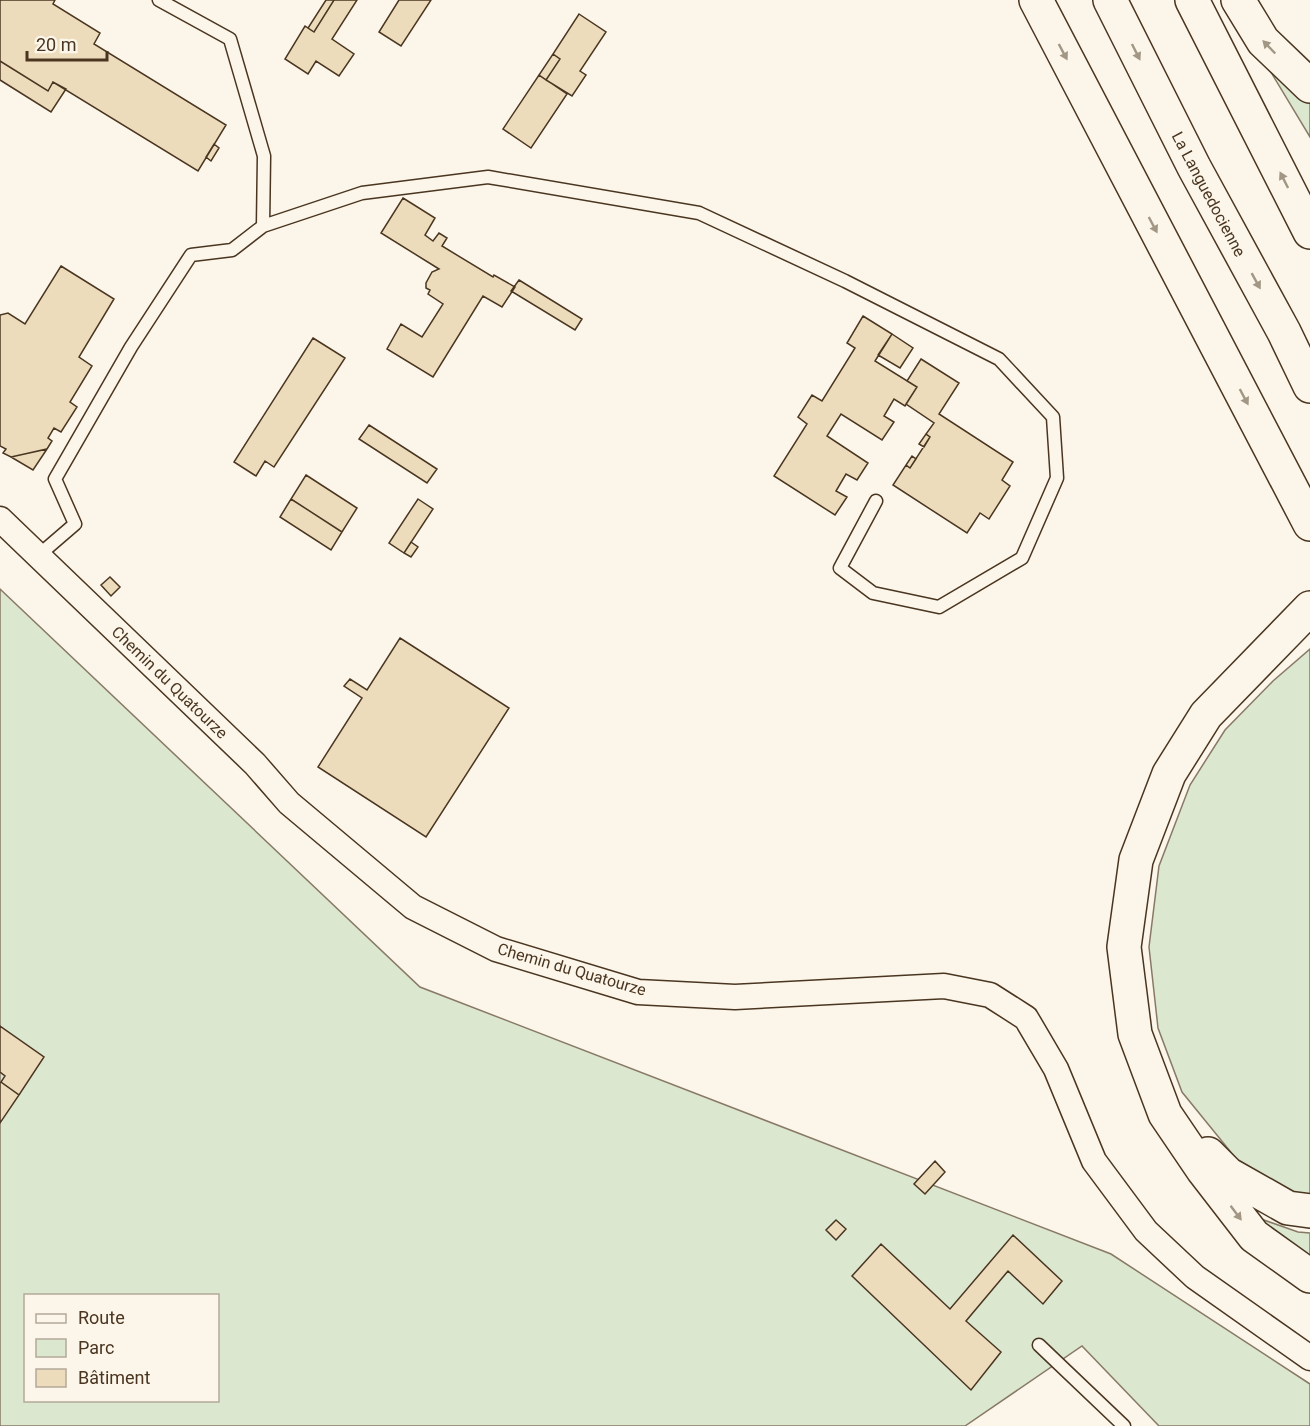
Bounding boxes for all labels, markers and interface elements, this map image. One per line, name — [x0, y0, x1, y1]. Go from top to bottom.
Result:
scale bar — [27, 24, 106, 62]
text: 20 m — [36, 34, 76, 55]
one-way arrow — [1263, 40, 1276, 55]
one-way arrow — [1058, 44, 1068, 61]
one-way arrow — [1131, 44, 1141, 61]
street label: La Languedocienne — [1168, 128, 1250, 260]
one-way arrow — [1279, 171, 1289, 189]
one-way arrow — [1149, 216, 1158, 233]
one-way arrow — [1251, 272, 1261, 289]
one-way arrow — [1239, 389, 1249, 406]
street label: Chemin du Quatourze — [108, 622, 231, 743]
street label: Chemin du Quatourze — [495, 939, 648, 1000]
one-way arrow — [1230, 1204, 1242, 1220]
legend — [24, 1294, 219, 1402]
text: Route — [78, 1307, 125, 1328]
text: Parc — [78, 1337, 114, 1358]
text: Bâtiment — [78, 1367, 151, 1388]

